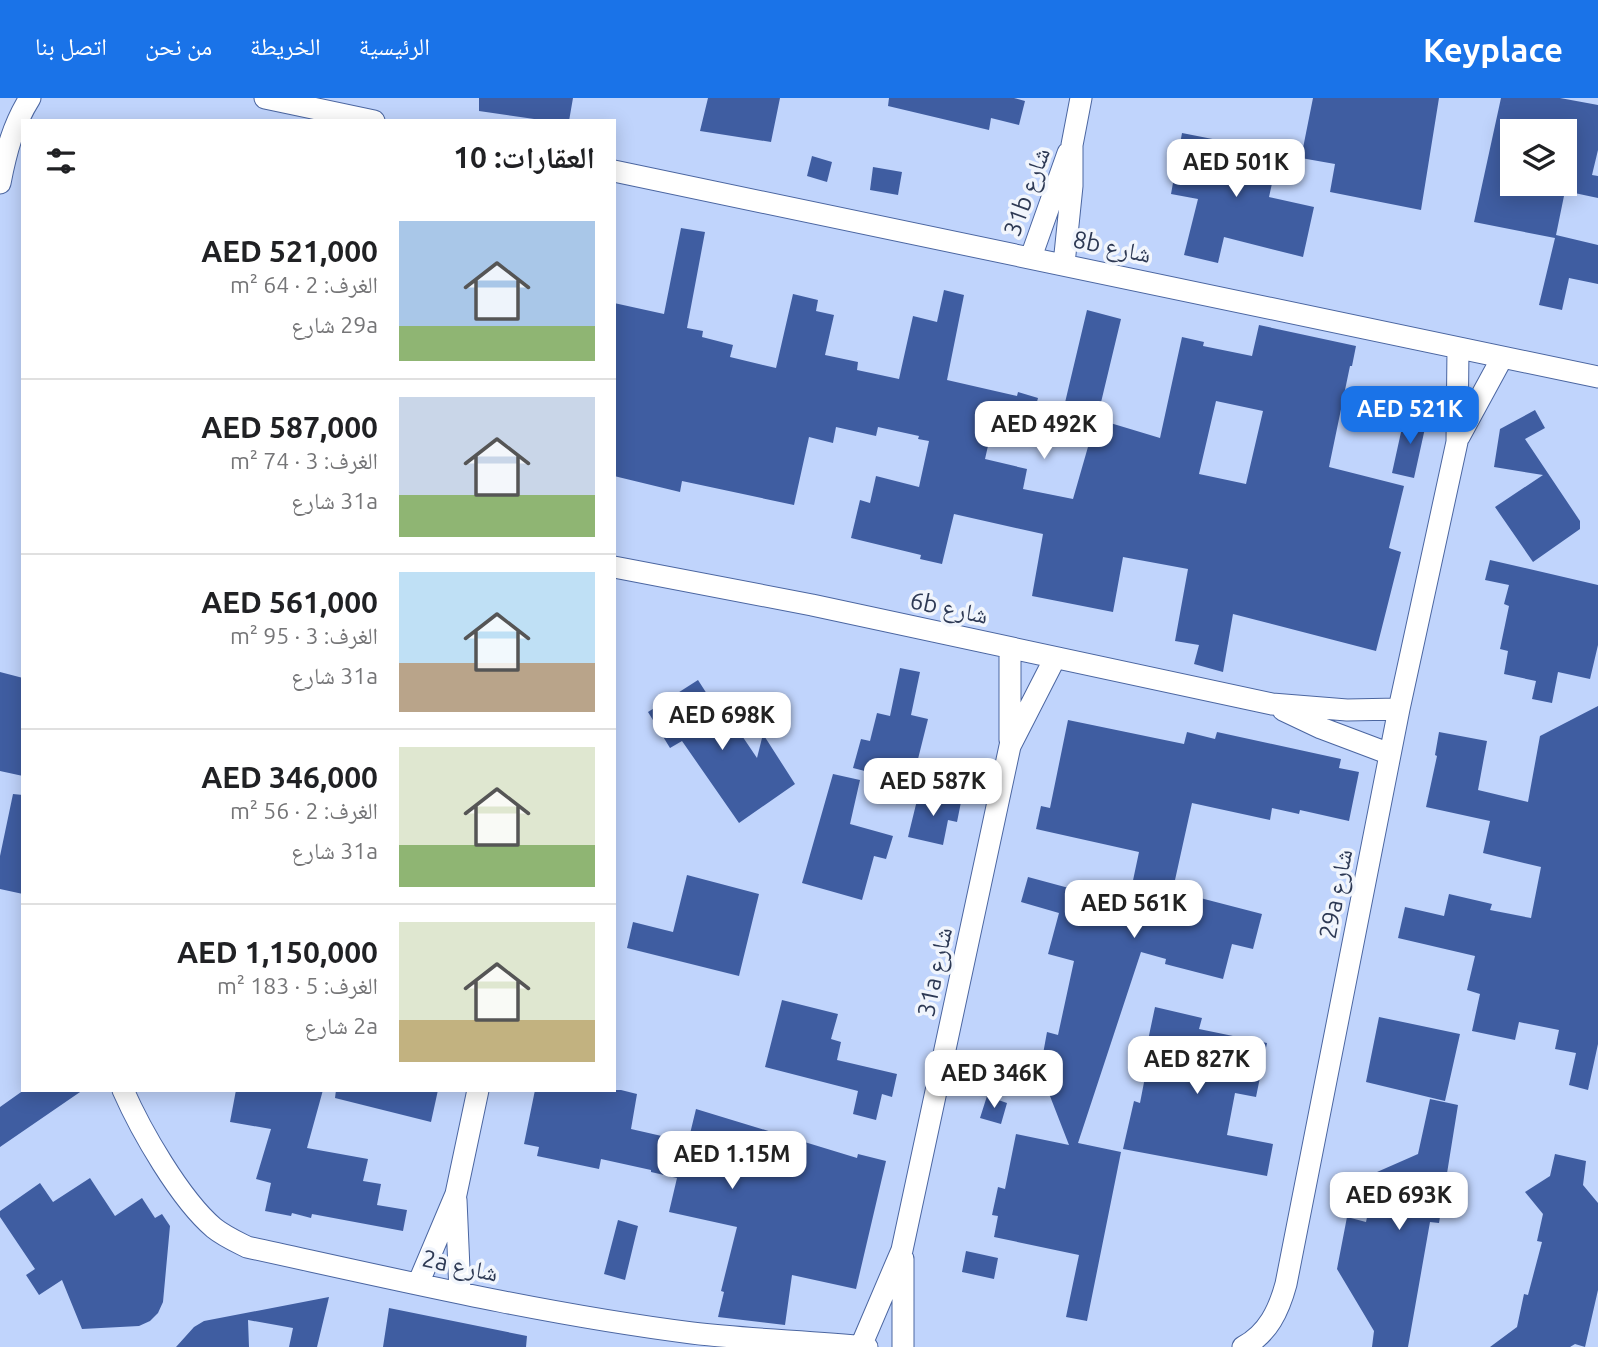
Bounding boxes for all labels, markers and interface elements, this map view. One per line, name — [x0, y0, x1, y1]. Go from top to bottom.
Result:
text: Keyplace — [1423, 31, 1563, 68]
text: اتصل بنا — [35, 33, 107, 60]
text: من نحن — [145, 33, 212, 60]
text: الخريطة — [250, 33, 321, 60]
text: الرئيسية — [359, 33, 430, 60]
map controls — [1500, 119, 1577, 196]
button: layers — [1500, 119, 1577, 196]
text: العقارات: 10 — [453, 140, 595, 174]
pin: AED 501K — [1164, 140, 1308, 199]
icon: filters — [42, 142, 80, 180]
street label: 31b شارع — [998, 144, 1057, 240]
text: AED 501K — [1183, 149, 1289, 174]
street label: 8b شارع — [1070, 225, 1153, 270]
text: AED 521,000 — [201, 234, 378, 268]
icon: home — [455, 249, 539, 333]
text: الغرف: 2 · 64 m² — [230, 272, 378, 297]
text: 29a شارع — [291, 312, 378, 337]
pin: AED 521K — [1338, 386, 1482, 446]
text: AED 521K — [1357, 396, 1463, 421]
pin: AED 492K — [972, 402, 1116, 461]
text: AED 587,000 — [201, 410, 378, 444]
text: AED 492K — [991, 411, 1097, 436]
icon: home — [455, 425, 539, 509]
text: الغرف: 3 · 74 m² — [230, 448, 378, 473]
text: 31a شارع — [291, 488, 378, 513]
text: AED 561,000 — [201, 585, 378, 619]
street label: 6b شارع — [907, 586, 990, 631]
icon: home — [455, 600, 539, 684]
text: الغرف: 3 · 95 m² — [230, 623, 378, 648]
text: 31a شارع — [291, 663, 378, 688]
pin: AED 698K — [650, 692, 794, 752]
text: AED 698K — [669, 702, 775, 727]
pin: AED 587K — [861, 758, 1005, 818]
text: AED 346,000 — [201, 760, 378, 794]
text: AED 587K — [880, 768, 986, 793]
icon: home — [455, 775, 539, 859]
text: الغرف: 2 · 56 m² — [230, 798, 378, 823]
text: 31a شارع — [291, 838, 378, 863]
street label: 29a شارع — [1314, 847, 1359, 941]
pin: AED 561K — [1062, 880, 1206, 940]
text: AED 561K — [1081, 890, 1187, 915]
street label: 31a شارع — [912, 925, 959, 1019]
text: AED 1,150,000 — [177, 935, 378, 969]
icon: home — [455, 950, 539, 1034]
text: الغرف: 5 · 183 m² — [217, 973, 378, 998]
text: 2a شارع — [304, 1013, 378, 1038]
pin: AED 827K — [1125, 1037, 1269, 1096]
text: AED 827K — [1144, 1046, 1250, 1071]
pin: AED 346K — [922, 1051, 1066, 1110]
text: AED 346K — [941, 1060, 1047, 1085]
pin: AED 1.15M — [652, 1132, 812, 1191]
text: AED 1.15M — [673, 1141, 791, 1166]
pin: AED 693K — [1327, 1172, 1471, 1232]
text: AED 693K — [1346, 1182, 1452, 1207]
street label: 2a شارع — [419, 1244, 501, 1289]

